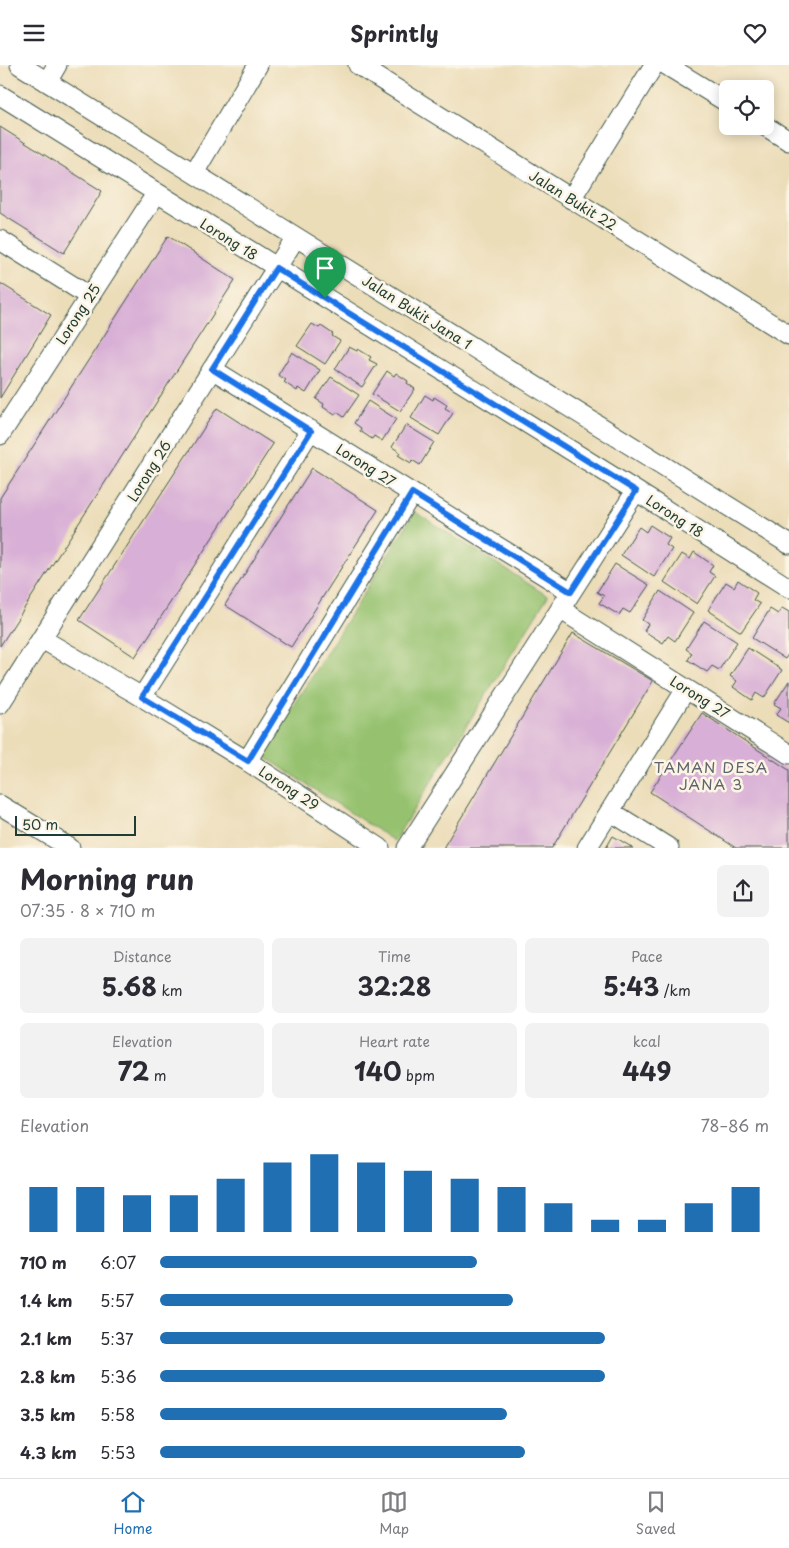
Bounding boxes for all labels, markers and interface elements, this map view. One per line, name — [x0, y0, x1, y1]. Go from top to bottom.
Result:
text: Sprintly — [350, 16, 439, 49]
icon: menu — [20, 19, 48, 47]
icon: heart — [741, 19, 769, 47]
map controls — [719, 80, 774, 135]
button: locate — [719, 80, 774, 135]
street label: Jalan Bukit 22 — [525, 165, 621, 235]
street label: Lorong 18 — [196, 213, 262, 265]
pin — [304, 247, 346, 298]
icon: arrive — [311, 254, 339, 282]
street label: Jalan Bukit Jana 1 — [358, 270, 476, 354]
street label: Lorong 25 — [50, 279, 106, 349]
street label: Lorong 26 — [122, 436, 176, 506]
street label: Lorong 27 — [332, 438, 400, 492]
street label: Lorong 18 — [642, 490, 708, 542]
street label: Lorong 27 — [666, 670, 734, 724]
district label: TAMAN DESA JANA 3 — [654, 755, 768, 795]
street label: Lorong 29 — [255, 761, 323, 815]
scale bar — [15, 813, 136, 836]
text: 50 m — [22, 814, 58, 835]
text: Morning run — [20, 857, 194, 900]
button: share — [717, 865, 769, 917]
text: 07:35 · 8 × 710 m — [20, 898, 155, 922]
text: Distance — [113, 946, 172, 967]
text: Time — [378, 946, 411, 967]
text: Pace — [631, 946, 663, 967]
text: 5.68 — [102, 967, 157, 1005]
text: 32:28 — [357, 967, 432, 1005]
text: 5:43 — [603, 967, 659, 1005]
text: km — [157, 980, 182, 1001]
text: /km — [659, 980, 691, 1001]
text: Elevation — [112, 1031, 172, 1052]
text: Heart rate — [359, 1031, 430, 1052]
text: kcal — [633, 1031, 661, 1052]
text: 72 — [118, 1052, 149, 1090]
text: 140 — [354, 1052, 402, 1090]
text: 449 — [622, 1052, 671, 1090]
text: m — [149, 1065, 167, 1086]
text: bpm — [402, 1065, 435, 1086]
text: Elevation — [20, 1113, 89, 1137]
text: 78–86 m — [701, 1113, 769, 1137]
text: 710 m — [20, 1250, 67, 1274]
text: 6:07 — [100, 1250, 136, 1274]
text: 1.4 km — [20, 1288, 72, 1312]
text: 5:57 — [100, 1288, 134, 1312]
text: 2.1 km — [20, 1326, 72, 1350]
text: 5:37 — [100, 1326, 134, 1350]
text: 2.8 km — [20, 1364, 75, 1388]
text: 5:36 — [100, 1364, 137, 1388]
text: 3.5 km — [20, 1402, 75, 1426]
text: 5:58 — [100, 1402, 135, 1426]
text: 4.3 km — [20, 1440, 77, 1464]
text: 5:53 — [100, 1440, 135, 1464]
tab: Home — [113, 1488, 152, 1539]
tab: Map — [379, 1488, 409, 1539]
tab: Saved — [636, 1488, 676, 1539]

